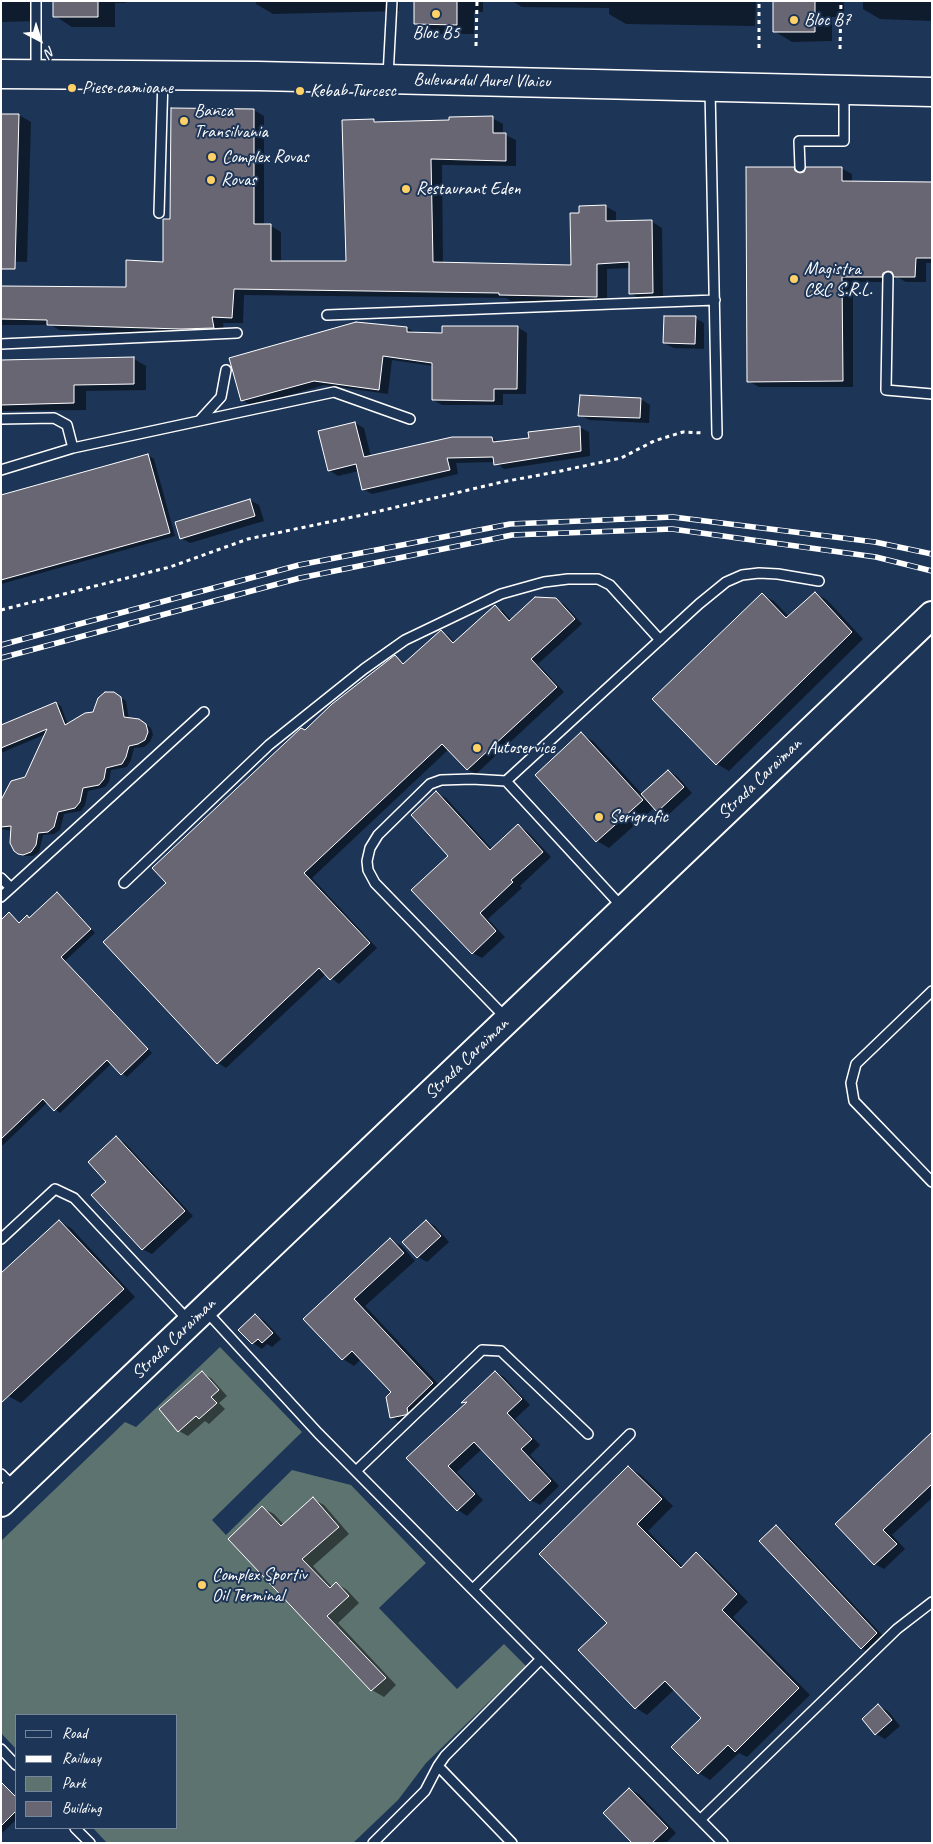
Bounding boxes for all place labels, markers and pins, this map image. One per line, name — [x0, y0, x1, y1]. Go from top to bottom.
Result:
marker: Bloc B5 — [430, 8, 442, 20]
place label: Bloc B7 — [804, 9, 851, 31]
marker: Bloc B7 — [788, 14, 800, 26]
place label: Bloc B5 — [412, 22, 460, 44]
place label: Piese camioane — [82, 77, 173, 99]
place label: Kebab Turcesc — [310, 80, 396, 102]
marker: Piese camioane — [66, 82, 78, 94]
marker: Kebab Turcesc — [294, 85, 306, 97]
place label: Banca Transilvania — [194, 100, 268, 142]
marker: Banca Transilvania — [178, 115, 190, 127]
place label: Complex Rovas — [222, 146, 308, 168]
marker: Complex Rovas — [206, 151, 218, 163]
place label: Rovas — [221, 169, 256, 191]
marker: Rovas — [205, 174, 217, 186]
place label: Restaurant Eden — [416, 178, 521, 200]
marker: Restaurant Eden — [400, 183, 412, 195]
place label: Magistra C&C S.R.L. — [804, 258, 872, 300]
marker: Magistra C&C S.R.L. — [788, 273, 800, 285]
place label: Autoservice — [487, 737, 555, 759]
marker: Autoservice — [471, 742, 483, 754]
place label: Serigrafic — [609, 806, 668, 828]
marker: Serigrafic — [593, 811, 605, 823]
place label: Complex Sportiv Oil Terminal — [212, 1564, 307, 1606]
marker: Complex Sportiv Oil Terminal — [196, 1579, 208, 1591]

